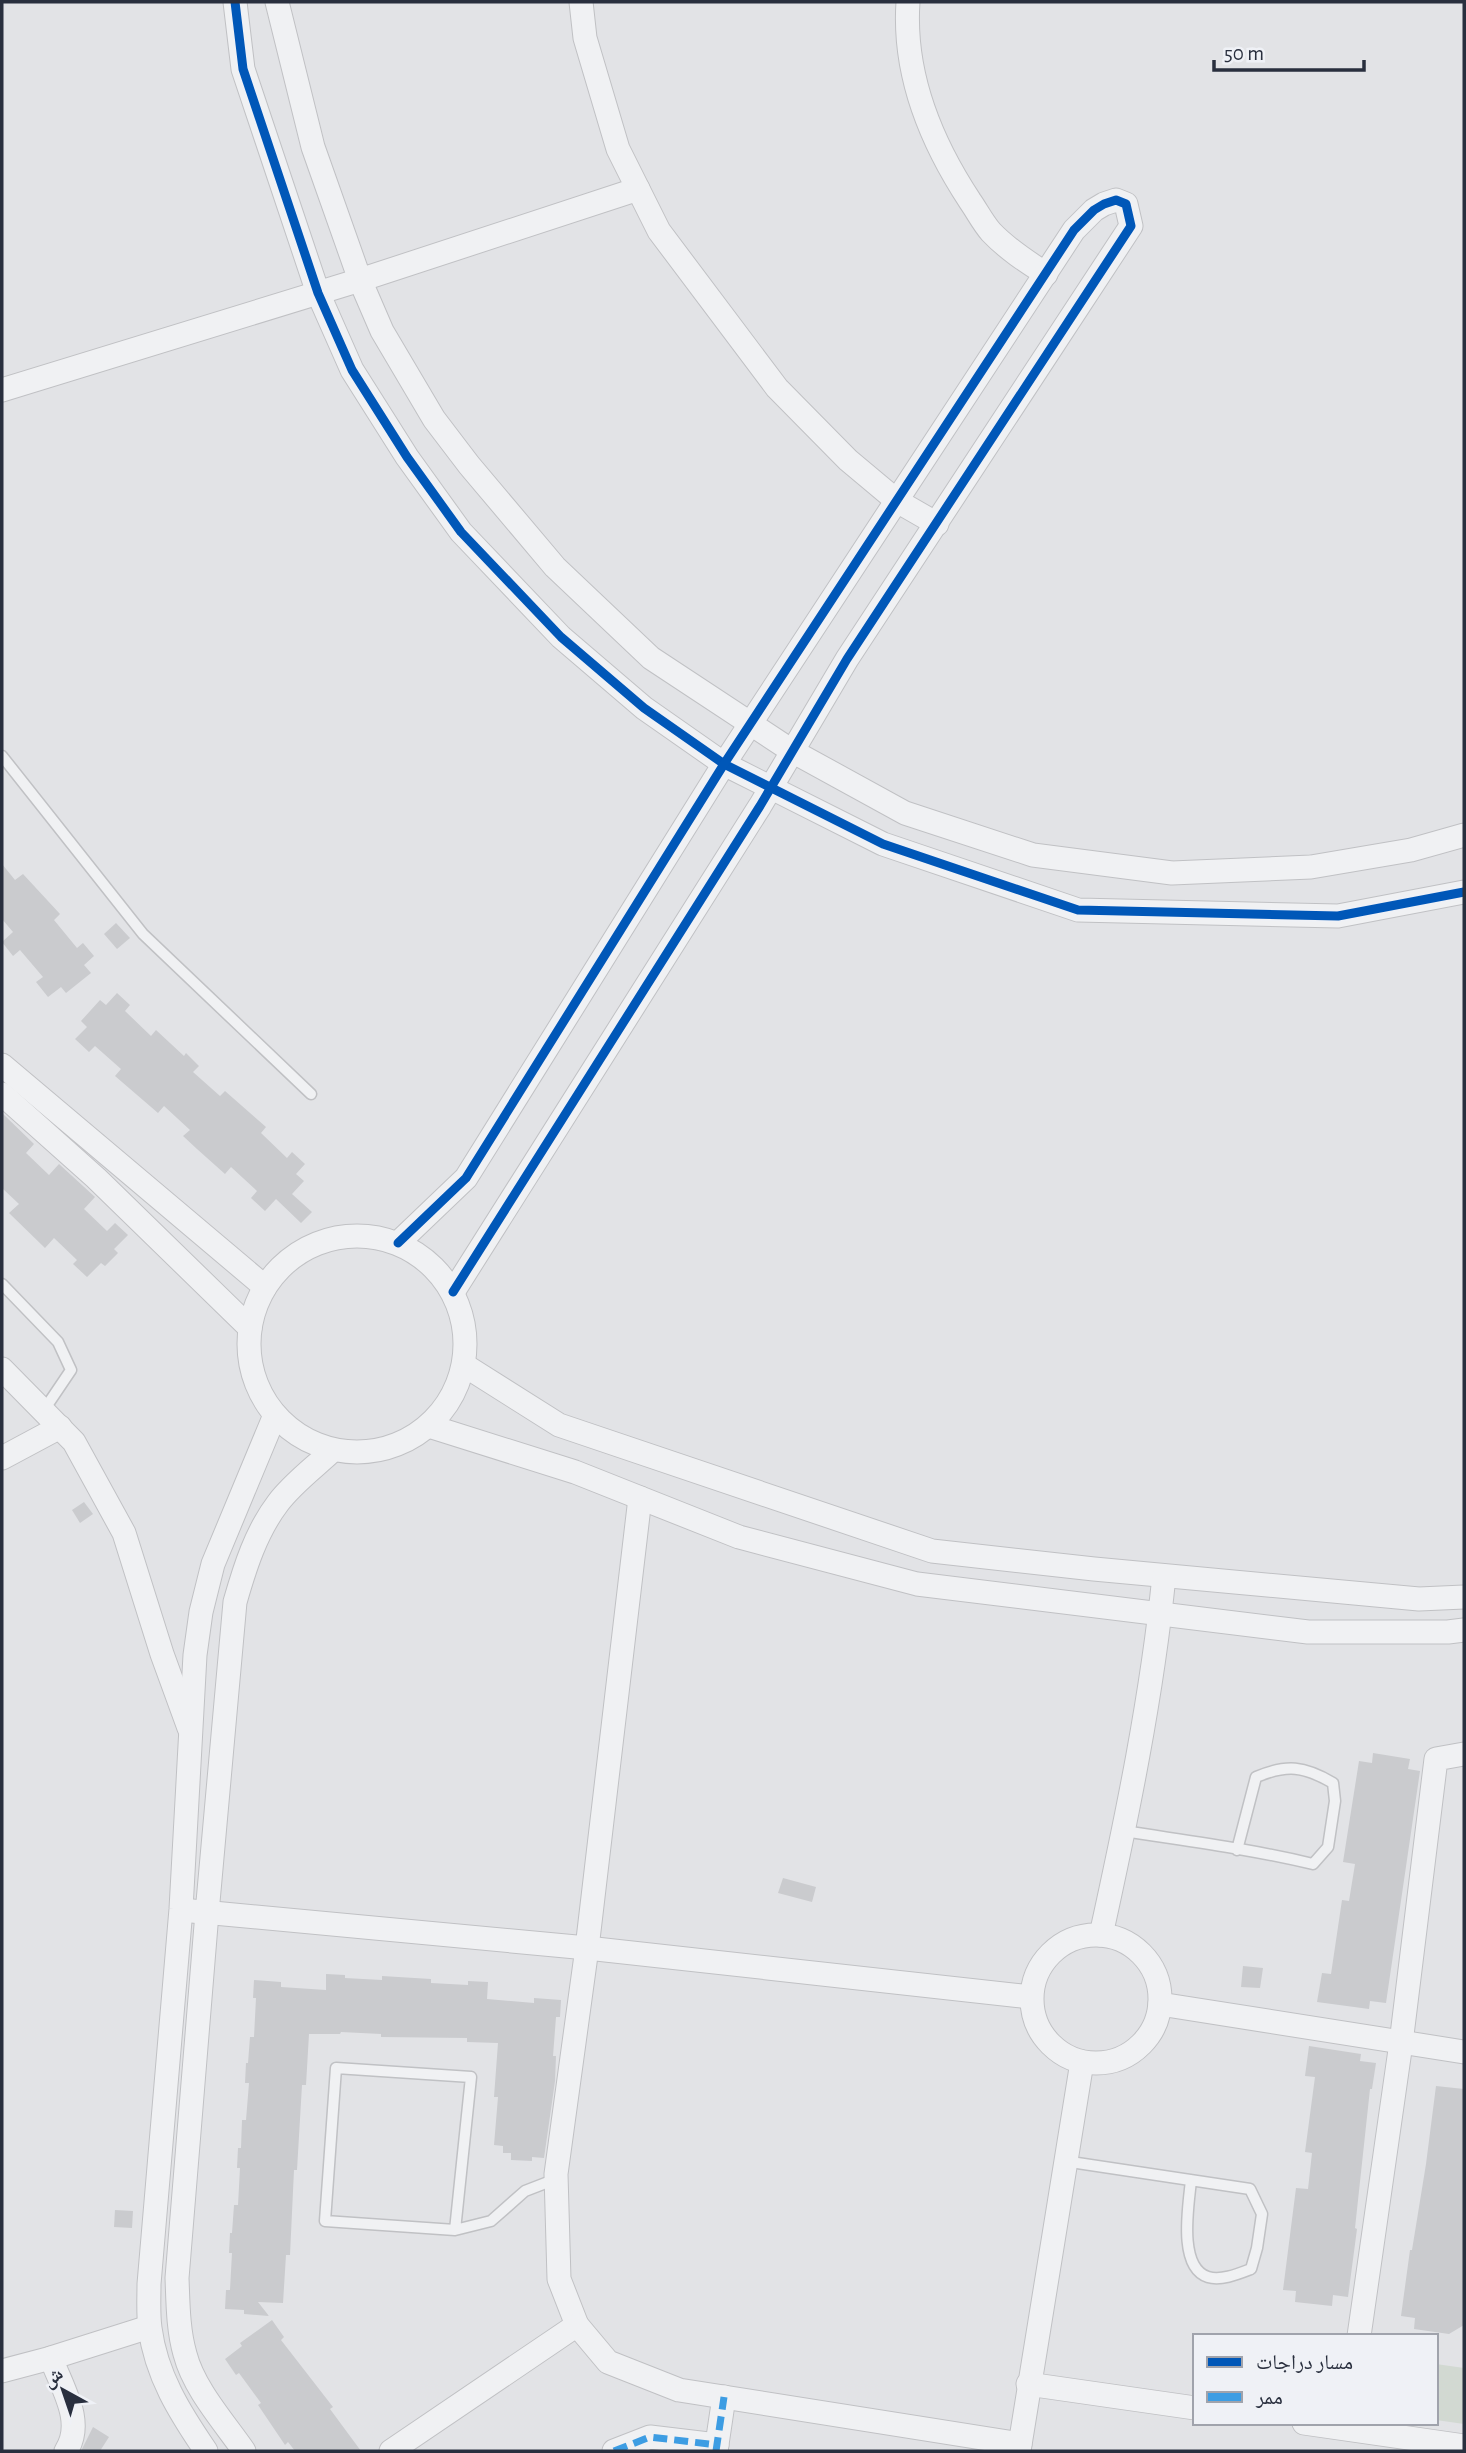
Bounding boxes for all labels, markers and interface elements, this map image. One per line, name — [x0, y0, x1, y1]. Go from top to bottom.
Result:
scale bar — [1214, 28, 1364, 72]
text: 50 m — [1224, 43, 1264, 64]
legend — [1193, 2334, 1438, 2425]
text: مسار دراجات — [1256, 2352, 1353, 2373]
north arrow — [28, 2355, 98, 2425]
text: ش — [39, 2364, 68, 2393]
text: ممر — [1255, 2387, 1283, 2408]

